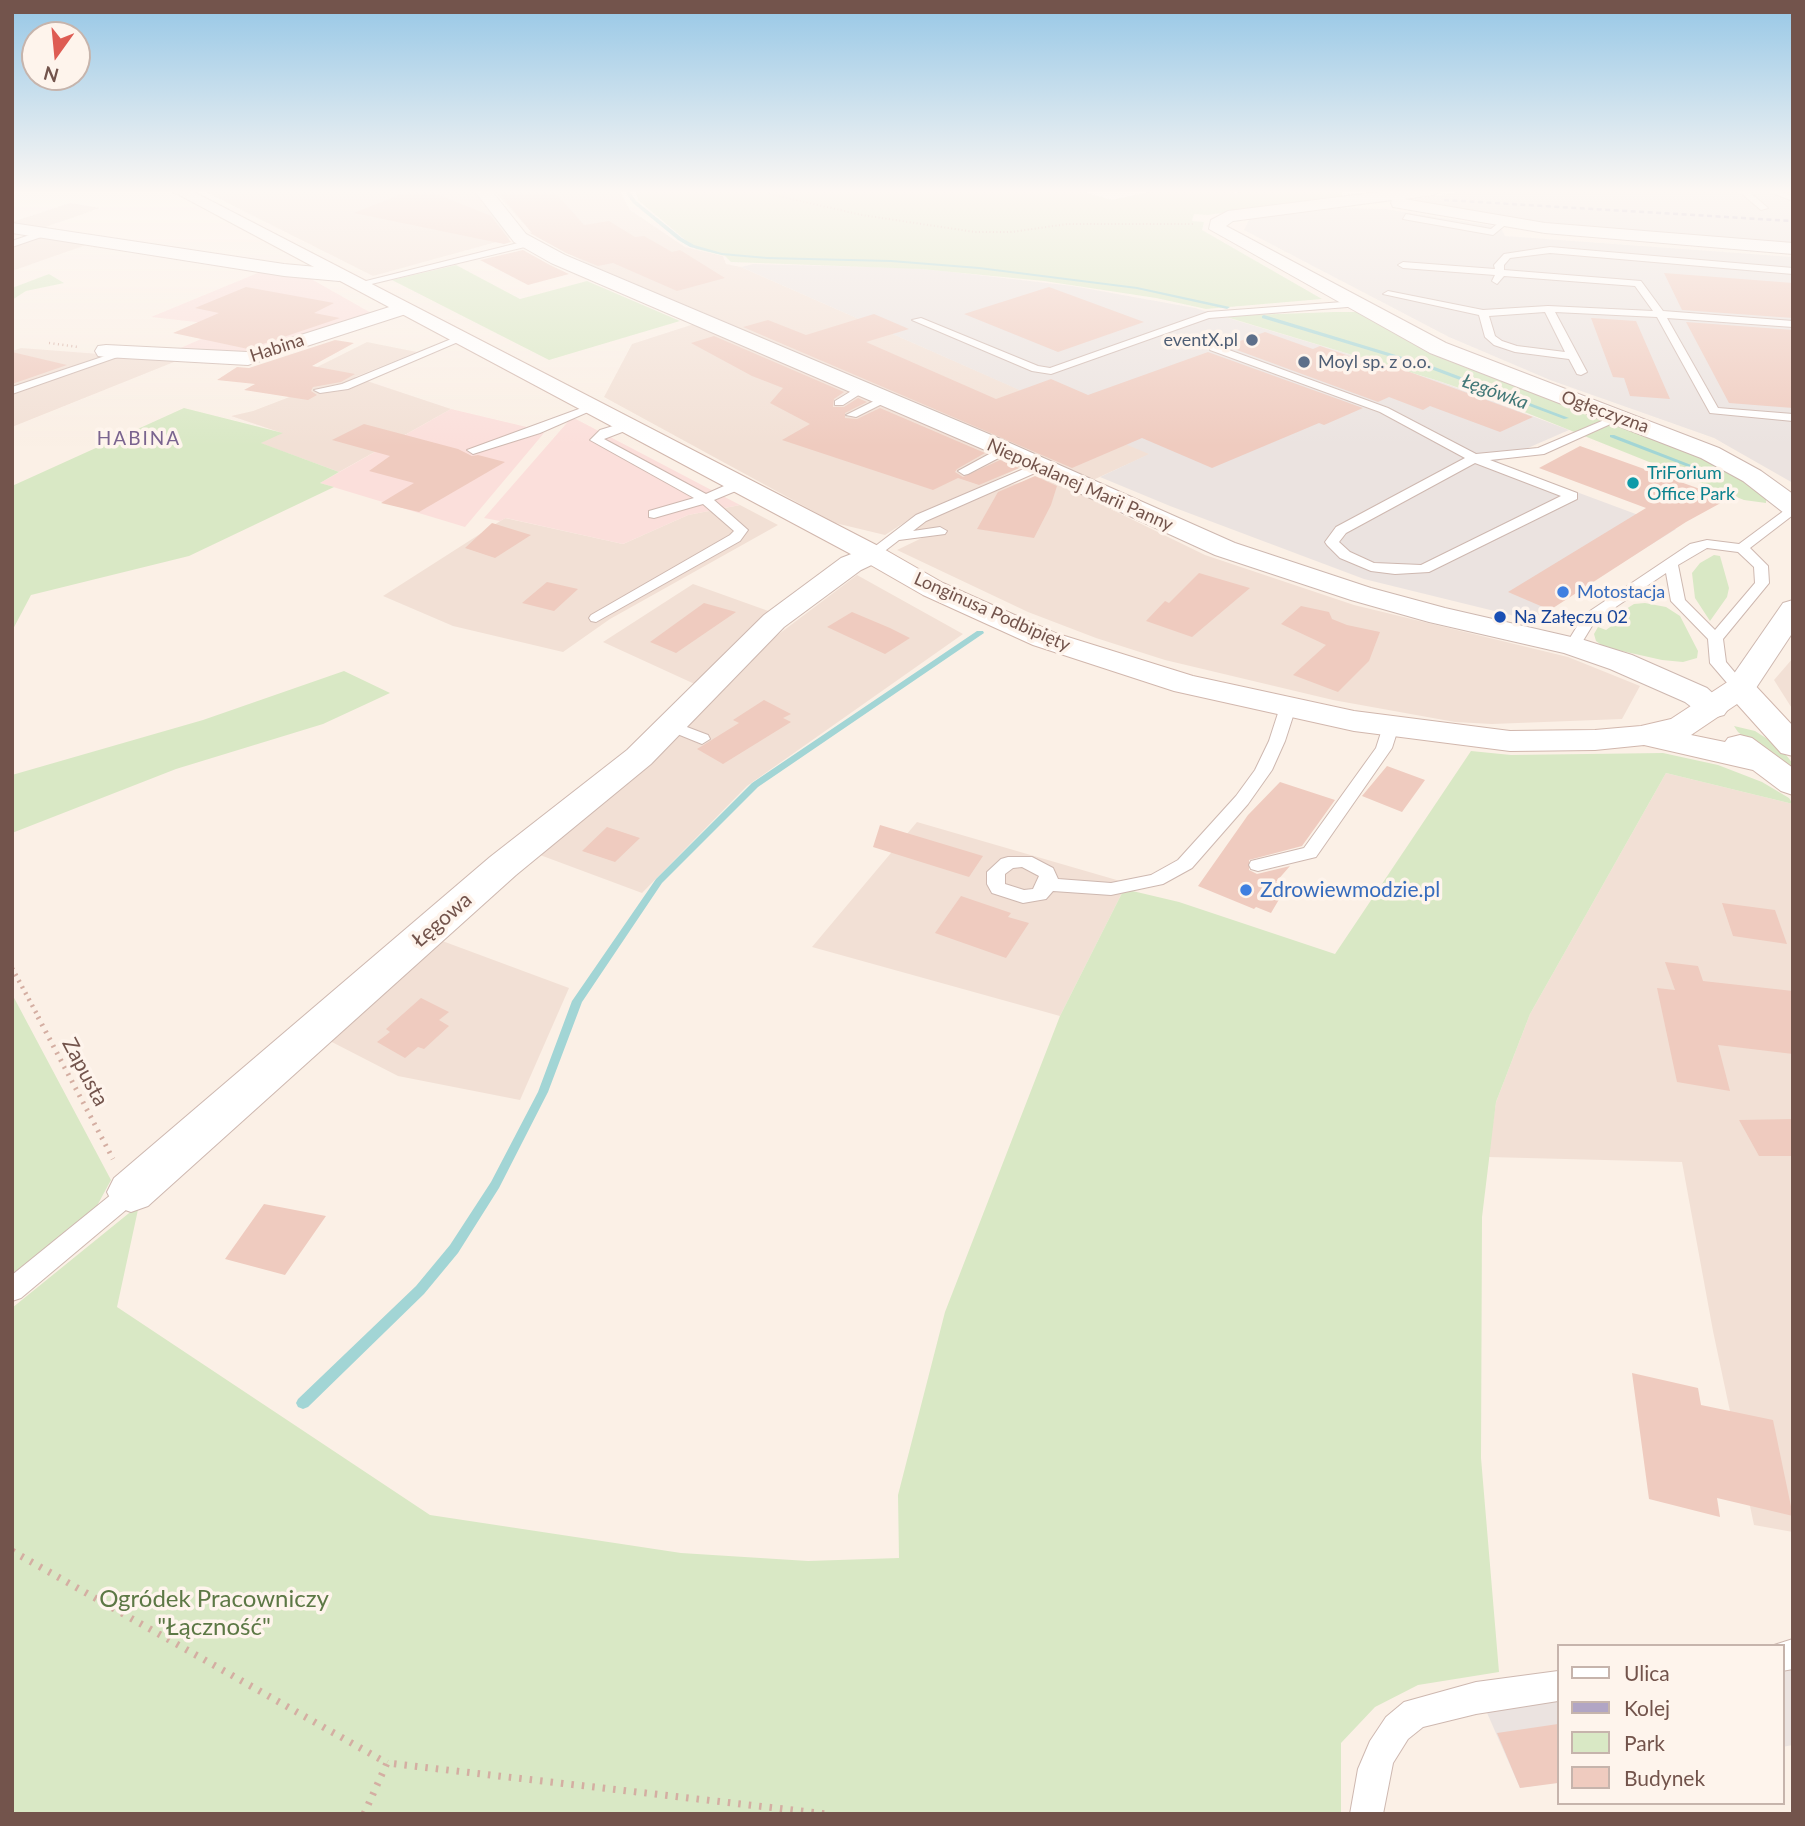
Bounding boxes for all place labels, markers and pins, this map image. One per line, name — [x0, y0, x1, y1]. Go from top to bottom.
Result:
place label: eventX.pl — [1164, 329, 1238, 351]
marker: eventX.pl — [1244, 332, 1260, 348]
place label: Moyl sp. z o.o. — [1318, 351, 1431, 373]
marker: Moyl sp. z o.o. — [1296, 354, 1312, 370]
place label: TriForium Office Park — [1647, 462, 1735, 504]
marker: TriForium Office Park — [1625, 475, 1641, 491]
place label: Motostacja — [1577, 581, 1665, 603]
marker: Motostacja — [1555, 584, 1571, 600]
place label: Na Załęczu 02 — [1514, 606, 1628, 628]
marker: Na Załęczu 02 — [1492, 609, 1508, 625]
place label: Zdrowiewmodzie.pl — [1260, 877, 1440, 903]
marker: Zdrowiewmodzie.pl — [1238, 882, 1254, 898]

